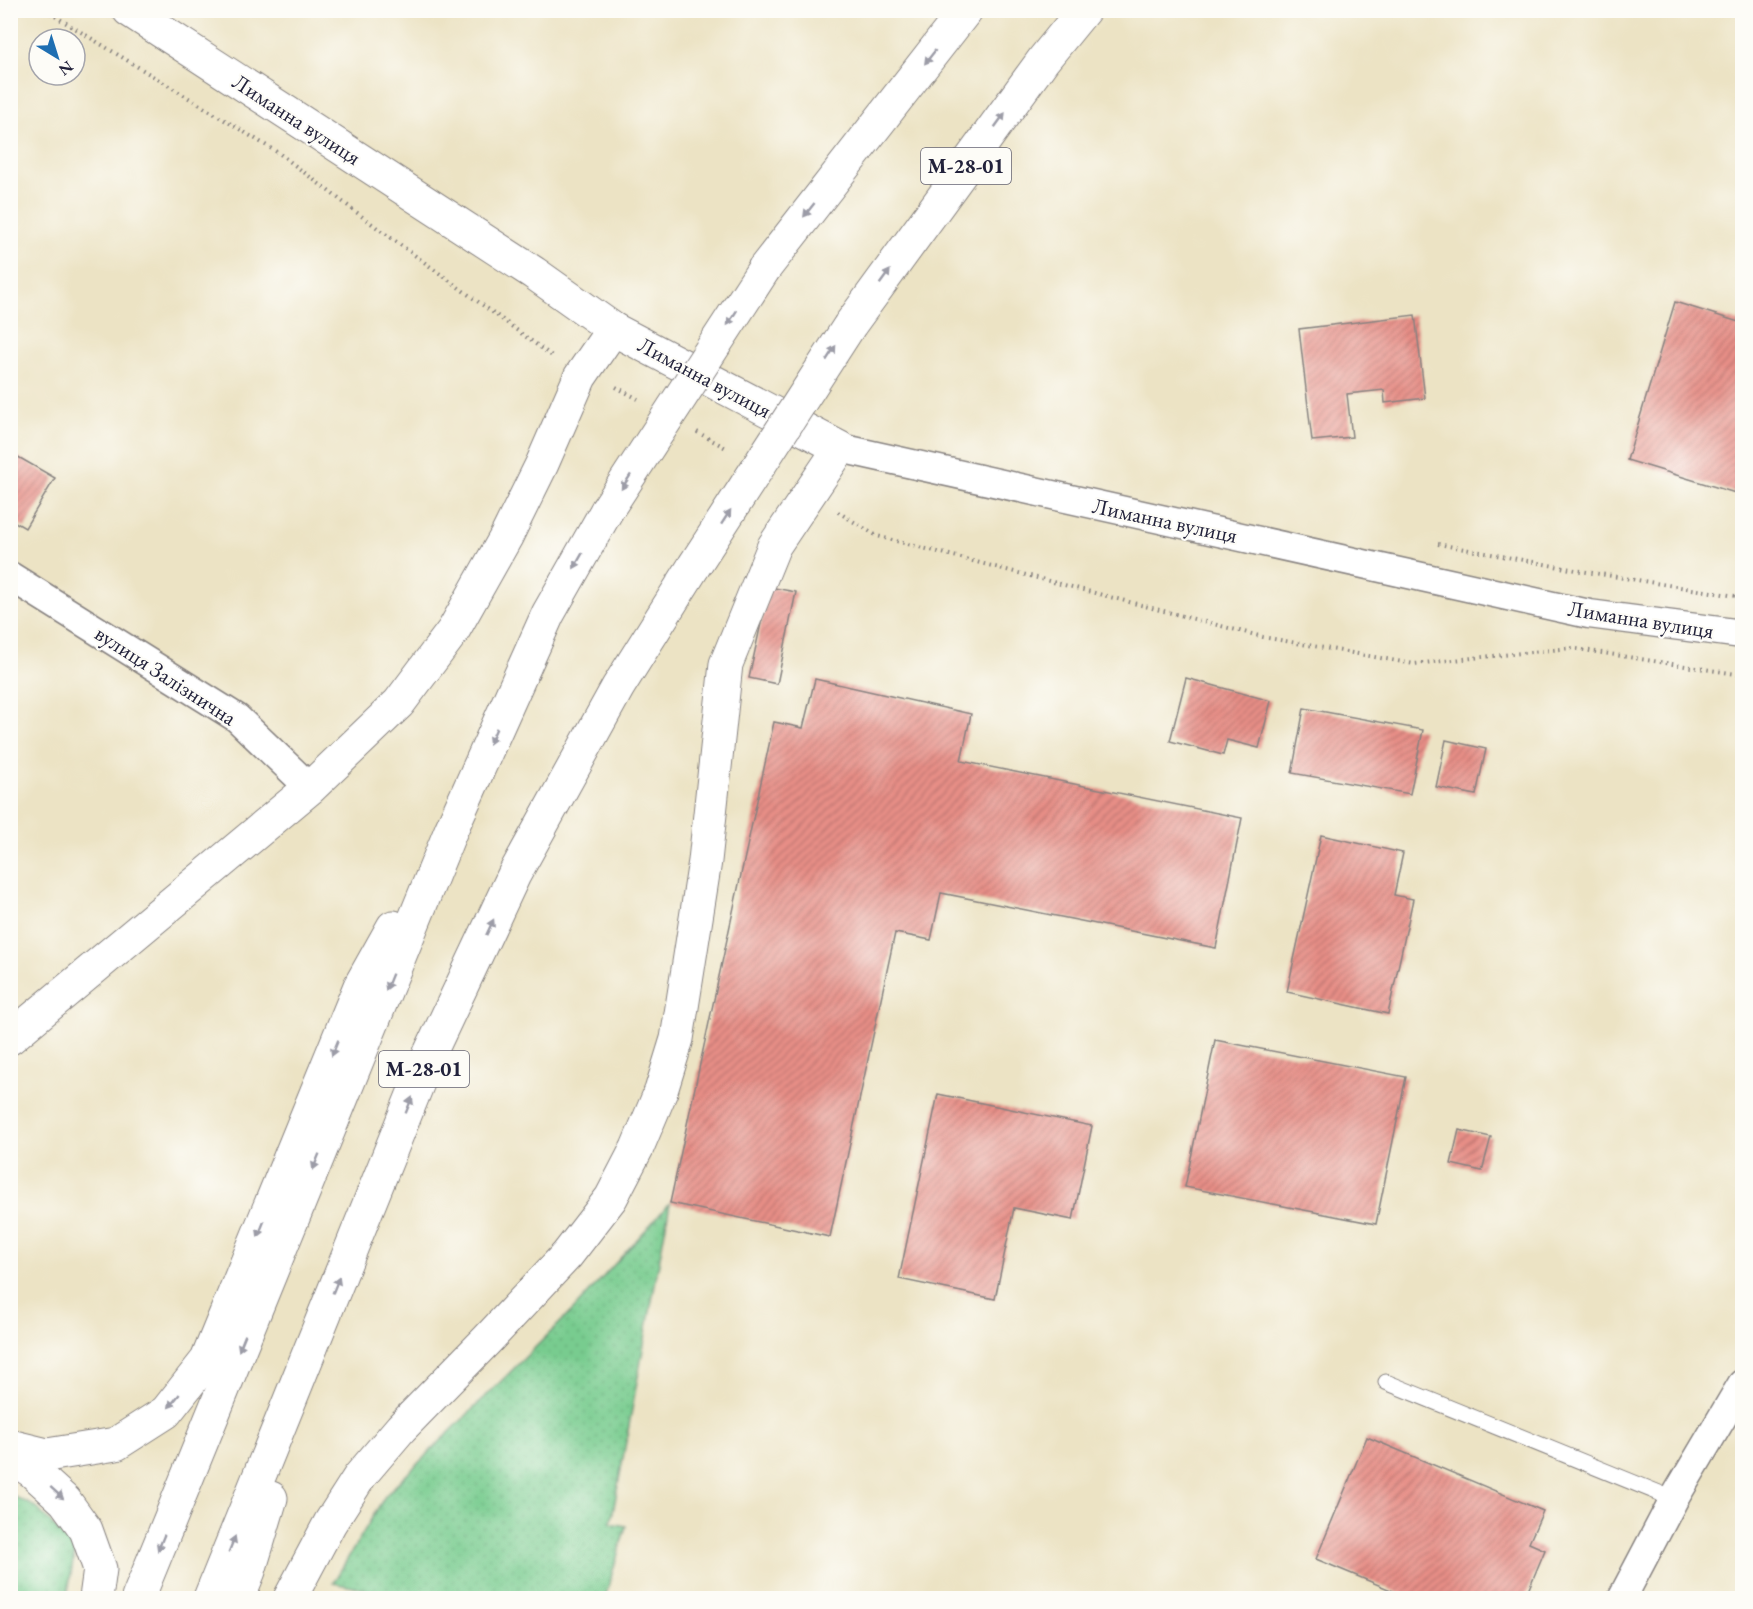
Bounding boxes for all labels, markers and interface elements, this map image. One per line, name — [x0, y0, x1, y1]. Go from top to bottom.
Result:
north arrow — [27, 27, 87, 87]
one-way arrow — [924, 49, 936, 64]
text: N — [54, 56, 77, 81]
street label: Лиманна вулиця — [227, 67, 367, 172]
one-way arrow — [994, 112, 1006, 128]
road number: М-28-01 — [921, 148, 1011, 184]
one-way arrow — [803, 202, 816, 218]
one-way arrow — [878, 270, 890, 285]
one-way arrow — [727, 310, 738, 326]
street label: Лиманна вулиця — [633, 330, 777, 425]
one-way arrow — [826, 345, 837, 362]
one-way arrow — [620, 473, 632, 489]
street label: Лиманна вулиця — [1090, 491, 1240, 550]
one-way arrow — [720, 509, 731, 525]
one-way arrow — [573, 553, 584, 569]
street label: Лиманна вулиця — [1566, 594, 1716, 645]
street label: вулиця Залізнична — [89, 619, 242, 732]
one-way arrow — [488, 728, 498, 746]
one-way arrow — [485, 919, 494, 936]
one-way arrow — [384, 973, 394, 991]
one-way arrow — [330, 1039, 339, 1057]
road number: М-28-01 — [379, 1051, 469, 1087]
one-way arrow — [404, 1095, 414, 1113]
one-way arrow — [311, 1153, 320, 1171]
one-way arrow — [256, 1220, 266, 1238]
one-way arrow — [331, 1276, 341, 1294]
one-way arrow — [237, 1334, 246, 1352]
one-way arrow — [169, 1394, 181, 1409]
one-way arrow — [49, 1486, 64, 1500]
one-way arrow — [156, 1534, 165, 1552]
one-way arrow — [228, 1535, 237, 1553]

